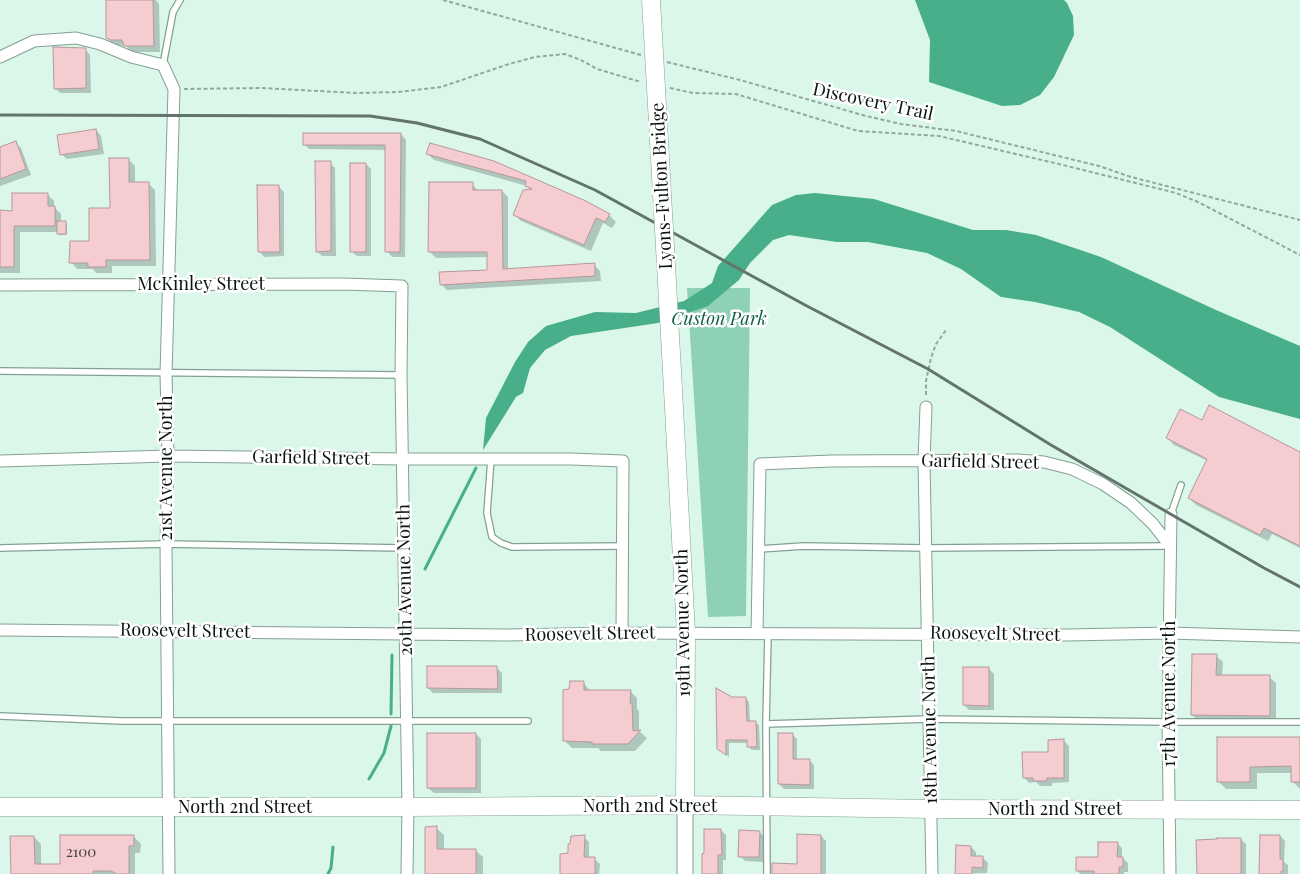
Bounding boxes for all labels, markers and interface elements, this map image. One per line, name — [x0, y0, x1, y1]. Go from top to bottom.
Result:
street label: Discovery Trail — [811, 79, 935, 125]
street label: Lyons-Fulton Bridge — [647, 102, 677, 270]
street label: McKinley Street — [137, 273, 265, 295]
park label: Custon Park — [671, 308, 767, 330]
street label: 21st Avenue North — [155, 395, 177, 541]
street label: Garfield Street — [252, 446, 370, 470]
street label: Garfield Street — [921, 450, 1039, 474]
street label: 20th Avenue North — [393, 504, 417, 656]
street label: 19th Avenue North — [671, 549, 695, 697]
street label: Roosevelt Street — [120, 619, 250, 643]
street label: 17th Avenue North — [1158, 621, 1180, 767]
street label: Roosevelt Street — [525, 622, 655, 646]
street label: Roosevelt Street — [930, 622, 1060, 646]
street label: 18th Avenue North — [918, 656, 942, 804]
street label: North 2nd Street — [583, 795, 717, 817]
street label: North 2nd Street — [178, 796, 312, 818]
street label: North 2nd Street — [988, 798, 1122, 820]
house number: 2100 — [66, 843, 96, 861]

